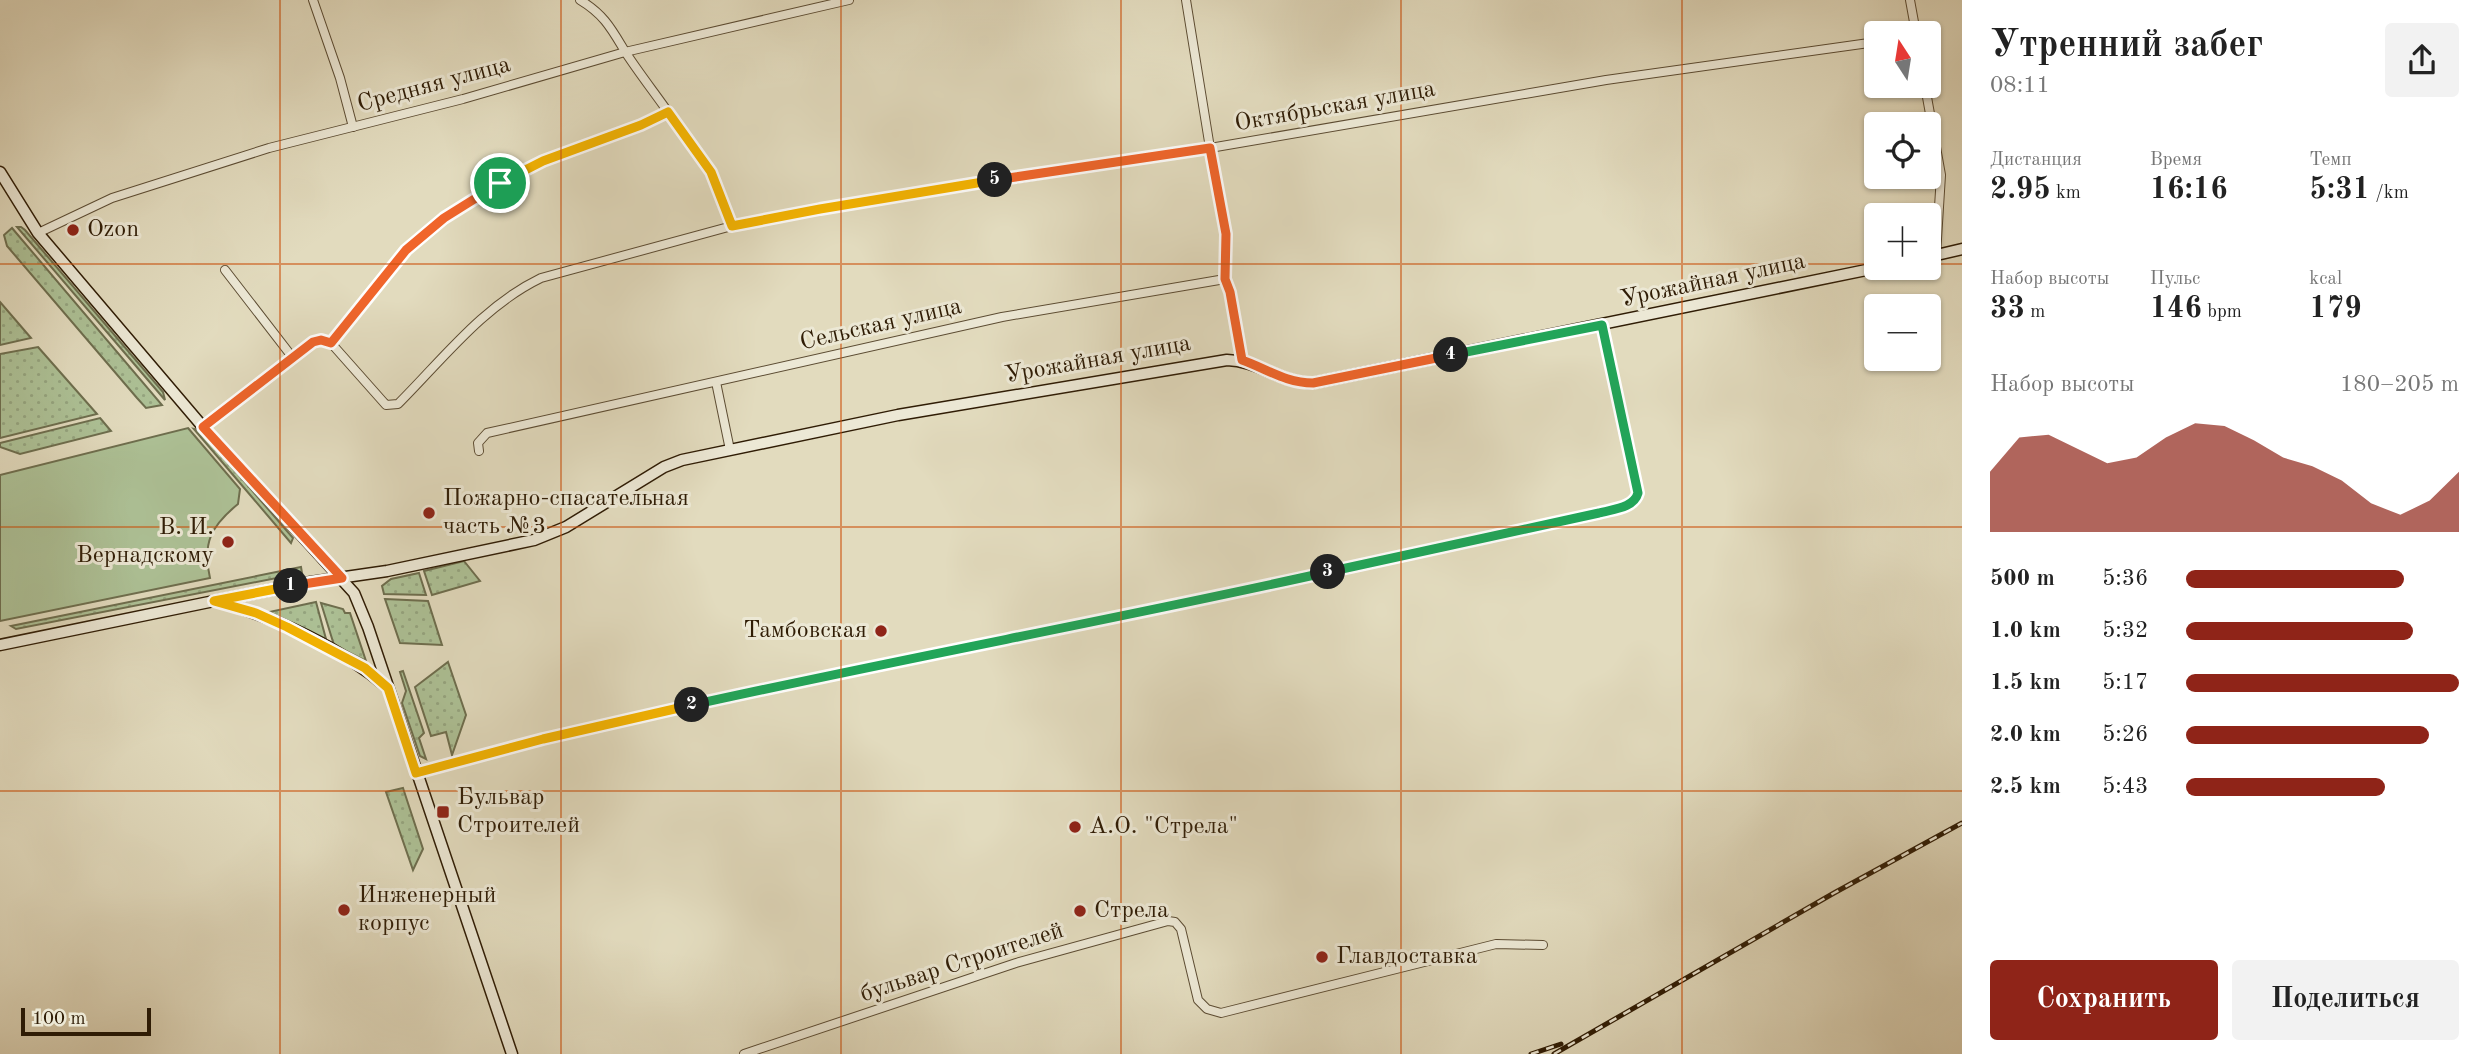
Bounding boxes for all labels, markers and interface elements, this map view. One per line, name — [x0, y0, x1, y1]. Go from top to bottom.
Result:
north arrow — [1864, 21, 1941, 98]
map controls — [1864, 21, 1941, 371]
button: share — [2385, 23, 2459, 97]
text: Утренний забег — [1990, 27, 2263, 65]
street label: Средняя улица — [355, 53, 513, 117]
text: 08:11 — [1990, 74, 2050, 97]
street label: Октябрьская улица — [1233, 78, 1437, 136]
button: locate — [1864, 112, 1941, 189]
text: Дистанция — [1990, 151, 2082, 170]
text: Время — [2150, 151, 2202, 170]
text: Темп — [2309, 151, 2352, 170]
pin — [470, 153, 530, 213]
pin: 5 — [978, 162, 1012, 198]
icon: arrive — [481, 164, 519, 202]
text: 5 — [989, 170, 1000, 189]
text: 2.95 — [1990, 175, 2051, 205]
text: 16:16 — [2150, 175, 2228, 205]
text: 5:31 — [2309, 175, 2370, 205]
text: km — [2051, 184, 2081, 203]
text: /km — [2370, 184, 2409, 203]
button: + — [1864, 203, 1941, 280]
place label: Ozon — [87, 218, 139, 242]
marker: Ozon — [65, 222, 81, 238]
street label: Урожайная улица — [1618, 250, 1808, 312]
text: Набор высоты — [1990, 270, 2109, 289]
text: Пульс — [2150, 270, 2200, 289]
text: kcal — [2309, 270, 2342, 289]
button: − — [1864, 294, 1941, 371]
text: 33 — [1990, 294, 2025, 324]
text: 146 — [2150, 294, 2202, 324]
text: 179 — [2309, 294, 2362, 324]
street label: Сельская улица — [798, 295, 964, 355]
text: m — [2025, 303, 2045, 322]
text: bpm — [2202, 303, 2242, 322]
street label: Урожайная улица — [1003, 332, 1193, 388]
pin: 4 — [1434, 338, 1468, 372]
text: 4 — [1445, 345, 1456, 364]
text: Набор высоты — [1990, 373, 2134, 396]
text: 180–205 m — [2340, 373, 2459, 396]
place label: Пожарно-спасательная часть №3 — [443, 487, 689, 539]
marker: Пожарно-спасательная часть №3 — [421, 505, 437, 521]
place label: В. И. Вернадскому — [76, 516, 214, 568]
marker: В. И. Вернадскому — [220, 534, 236, 550]
pin: 3 — [1310, 554, 1346, 590]
text: 3 — [1322, 562, 1333, 581]
text: 500 m — [1990, 567, 2055, 590]
text: 5:36 — [2102, 567, 2148, 590]
pin: 1 — [274, 568, 308, 604]
text: 1 — [285, 576, 296, 595]
place label: Тамбовская — [743, 619, 867, 643]
text: 1.0 km — [1990, 619, 2061, 642]
text: 5:32 — [2102, 619, 2148, 642]
marker: Тамбовская — [873, 623, 889, 639]
text: 1.5 km — [1990, 671, 2061, 694]
text: 5:17 — [2102, 671, 2148, 694]
pin: 2 — [674, 688, 710, 722]
text: 2 — [686, 695, 697, 714]
text: 2.0 km — [1990, 723, 2061, 746]
text: 5:26 — [2102, 723, 2148, 746]
text: 2.5 km — [1990, 775, 2061, 798]
text: 5:43 — [2102, 775, 2148, 798]
place label: Бульвар Строителей — [457, 786, 580, 838]
marker: Бульвар Строителей — [435, 804, 451, 820]
place label: А.О. "Стрела" — [1089, 815, 1238, 839]
marker: А.О. "Стрела" — [1067, 819, 1083, 835]
place label: Инженерный корпус — [358, 884, 496, 936]
place label: Стрела — [1094, 899, 1169, 923]
marker: Инженерный корпус — [336, 902, 352, 918]
marker: Стрела — [1072, 903, 1088, 919]
street label: бульвар Строителей — [857, 919, 1067, 1007]
place label: Главдоставка — [1336, 945, 1478, 969]
marker: Главдоставка — [1314, 949, 1330, 965]
button: Сохранить — [1990, 960, 2218, 1040]
button: Поделиться — [2232, 960, 2459, 1040]
scale bar — [21, 1005, 150, 1037]
text: 100 m — [32, 1010, 85, 1029]

